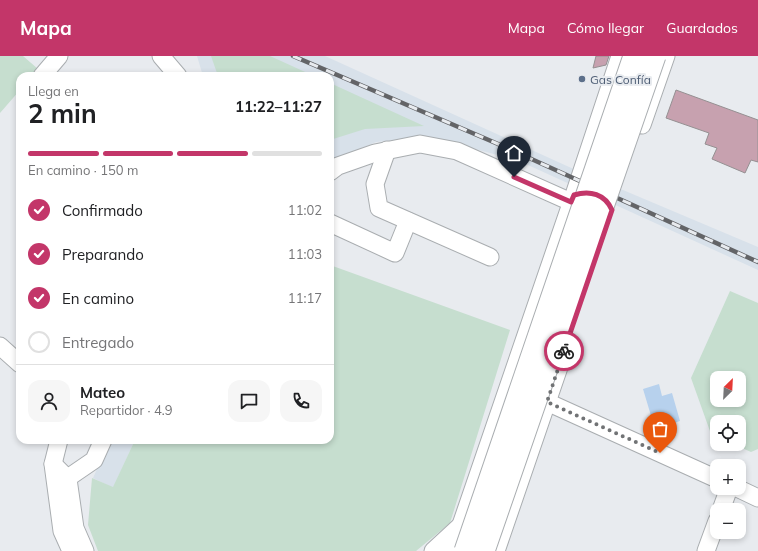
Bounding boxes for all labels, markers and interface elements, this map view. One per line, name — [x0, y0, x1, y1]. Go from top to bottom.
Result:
text: Mapa — [20, 16, 72, 40]
text: Mapa — [508, 19, 545, 37]
text: Cómo llegar — [567, 19, 644, 37]
text: Guardados — [666, 19, 738, 37]
place label: Gas Confía — [590, 72, 651, 87]
marker: Gas Confía — [577, 74, 587, 84]
text: Llega en — [28, 83, 79, 99]
text: 2 min — [28, 97, 97, 130]
text: 11:22–11:27 — [235, 97, 322, 116]
pin — [497, 136, 531, 177]
icon: home — [503, 142, 525, 164]
text: En camino · 150 m — [28, 162, 138, 178]
icon: check — [28, 199, 50, 221]
text: Confirmado — [62, 201, 143, 220]
text: 11:02 — [288, 202, 322, 218]
icon: check — [28, 243, 50, 265]
text: Preparando — [62, 245, 144, 264]
text: 11:03 — [288, 246, 322, 262]
icon: check — [28, 287, 50, 309]
text: En camino — [62, 289, 134, 308]
text: 11:17 — [288, 290, 322, 306]
courier — [544, 331, 584, 371]
text: Entregado — [62, 333, 134, 352]
icon: bike — [553, 340, 575, 362]
north arrow — [710, 371, 746, 407]
map controls — [710, 371, 746, 539]
button: person — [28, 380, 70, 422]
button: chat — [228, 380, 270, 422]
button: phone — [280, 380, 322, 422]
text: Mateo — [80, 383, 125, 402]
text: Repartidor · 4.9 — [80, 402, 173, 418]
pin — [643, 412, 677, 453]
button: locate — [710, 415, 746, 451]
icon: bag — [649, 418, 671, 440]
button: + — [710, 459, 746, 495]
button: − — [710, 503, 746, 539]

